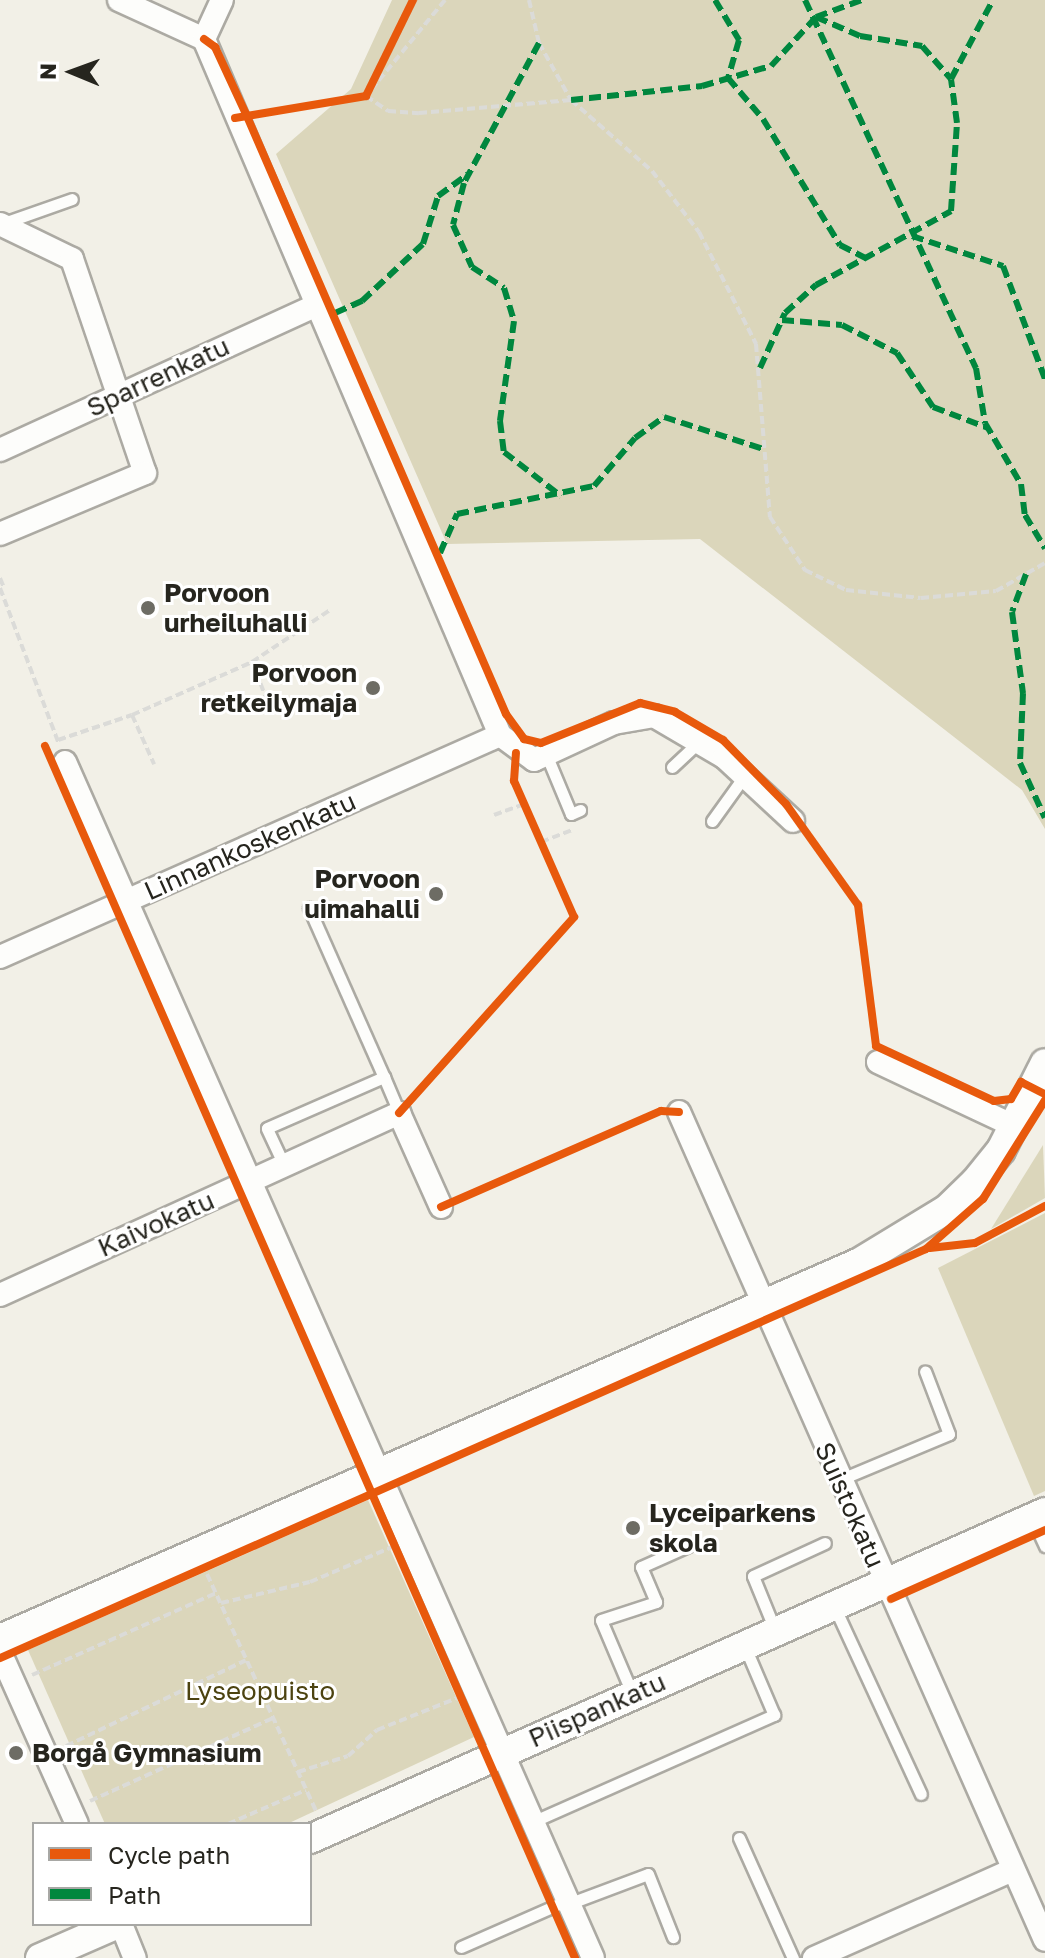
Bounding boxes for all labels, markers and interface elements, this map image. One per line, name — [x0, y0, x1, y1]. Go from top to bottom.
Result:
north arrow — [32, 32, 112, 112]
text: N — [34, 63, 61, 80]
street label: Sparrenkatu — [82, 330, 234, 424]
place label: Porvoon urheiluhalli — [164, 577, 307, 638]
marker: Porvoon urheiluhalli — [139, 599, 157, 617]
place label: Porvoon retkeilymaja — [201, 657, 357, 718]
marker: Porvoon retkeilymaja — [364, 679, 382, 697]
street label: Linnankoskenkatu — [139, 785, 361, 907]
place label: Porvoon uimahalli — [304, 863, 420, 924]
marker: Porvoon uimahalli — [427, 885, 445, 903]
street label: Kaivokatu — [93, 1185, 219, 1263]
street label: Suistokatu — [808, 1437, 892, 1573]
place label: Lyceiparkens skola — [649, 1497, 816, 1558]
marker: Lyceiparkens skola — [624, 1519, 642, 1537]
street label: Piispankatu — [524, 1666, 670, 1754]
park label: Lyseopuisto — [185, 1675, 335, 1707]
place label: Borgå Gymnasium — [32, 1737, 261, 1769]
marker: Borgå Gymnasium — [7, 1744, 25, 1762]
legend — [32, 1822, 312, 1926]
text: Cycle path — [108, 1840, 230, 1869]
text: Path — [108, 1880, 161, 1909]

